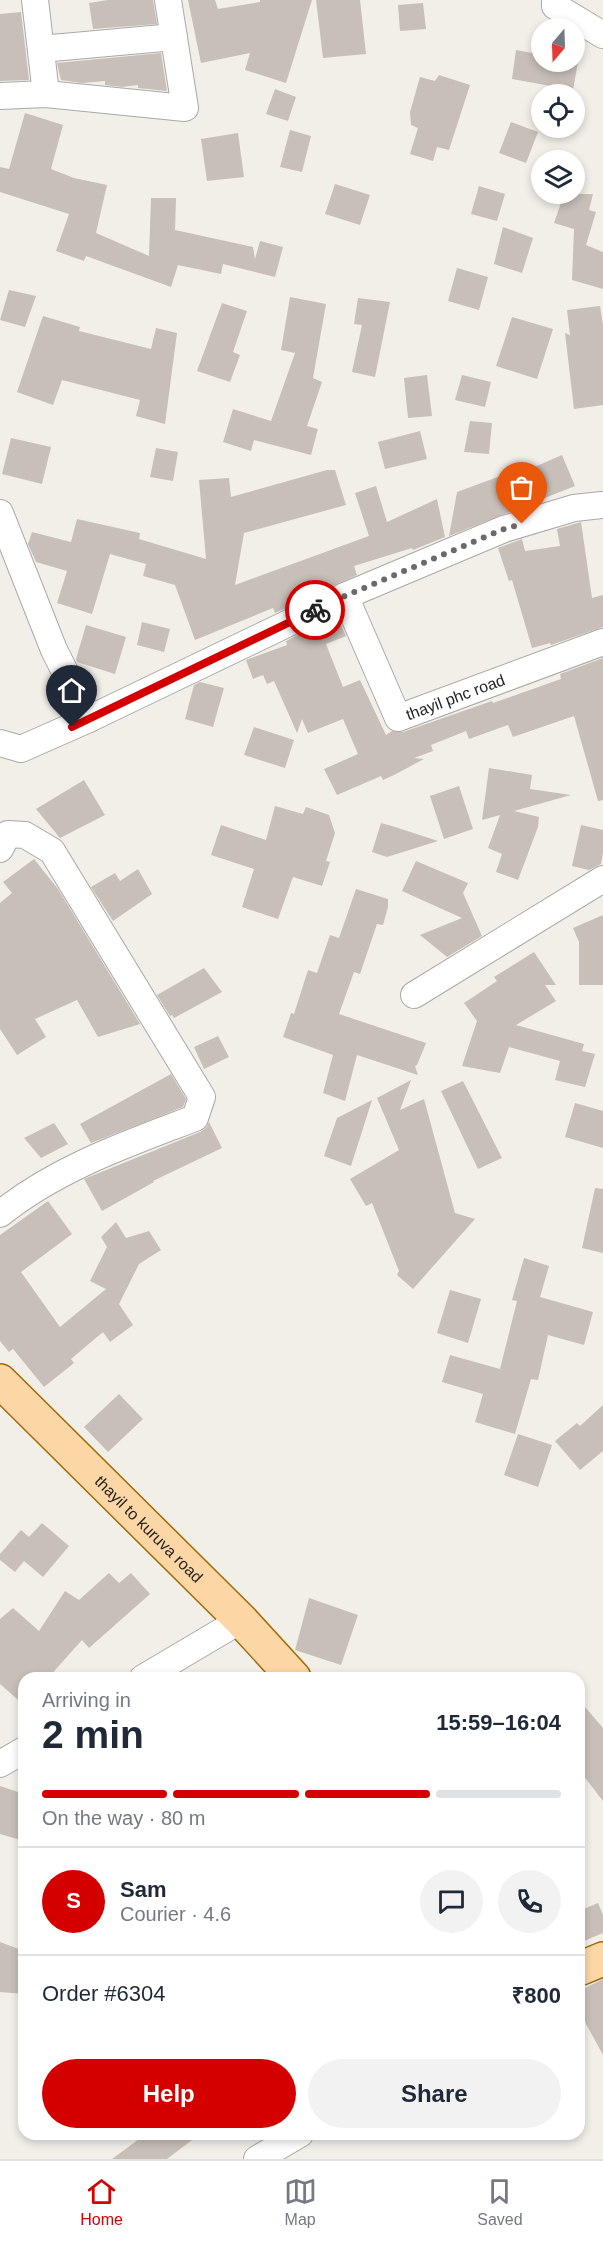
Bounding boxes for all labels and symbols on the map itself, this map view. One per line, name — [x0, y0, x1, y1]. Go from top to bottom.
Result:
north arrow — [531, 18, 585, 72]
pin — [496, 462, 547, 524]
courier — [285, 580, 345, 640]
pin — [46, 665, 97, 727]
street label: thayil phc road — [403, 671, 507, 723]
street label: thayil to kuruva road — [92, 1472, 206, 1586]

